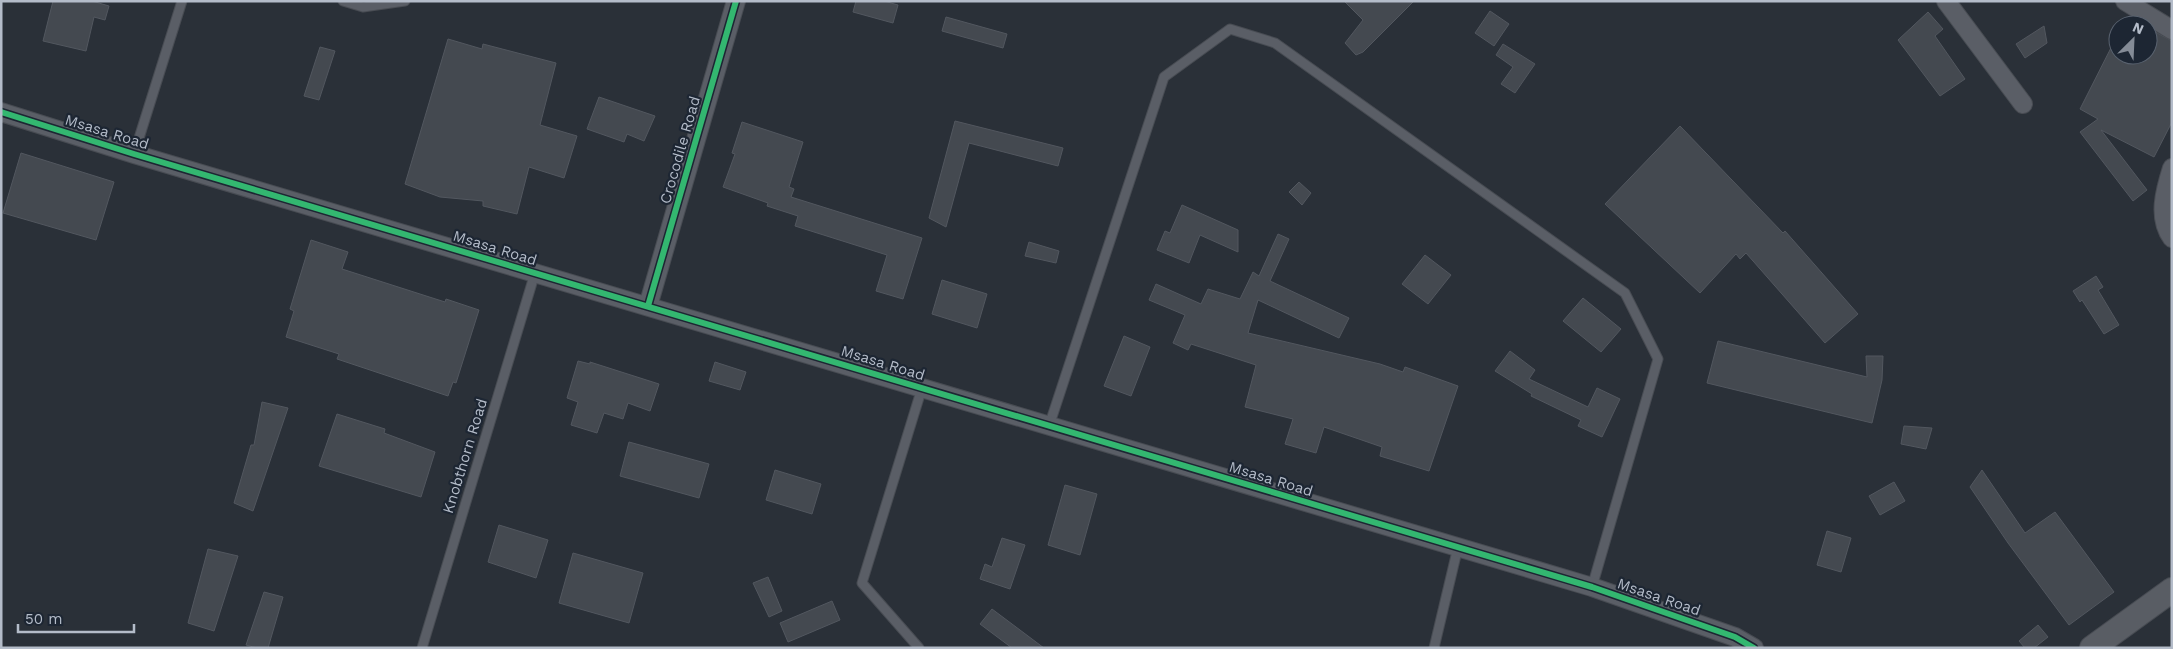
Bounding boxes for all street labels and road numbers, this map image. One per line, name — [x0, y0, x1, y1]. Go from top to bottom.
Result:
street label: Crocodile Road — [656, 94, 704, 206]
street label: Msasa Road — [63, 111, 151, 153]
street label: Msasa Road — [451, 227, 539, 269]
street label: Msasa Road — [839, 342, 927, 384]
street label: Knobthorn Road — [439, 396, 491, 516]
street label: Msasa Road — [1227, 458, 1315, 500]
street label: Msasa Road — [1615, 574, 1703, 620]

